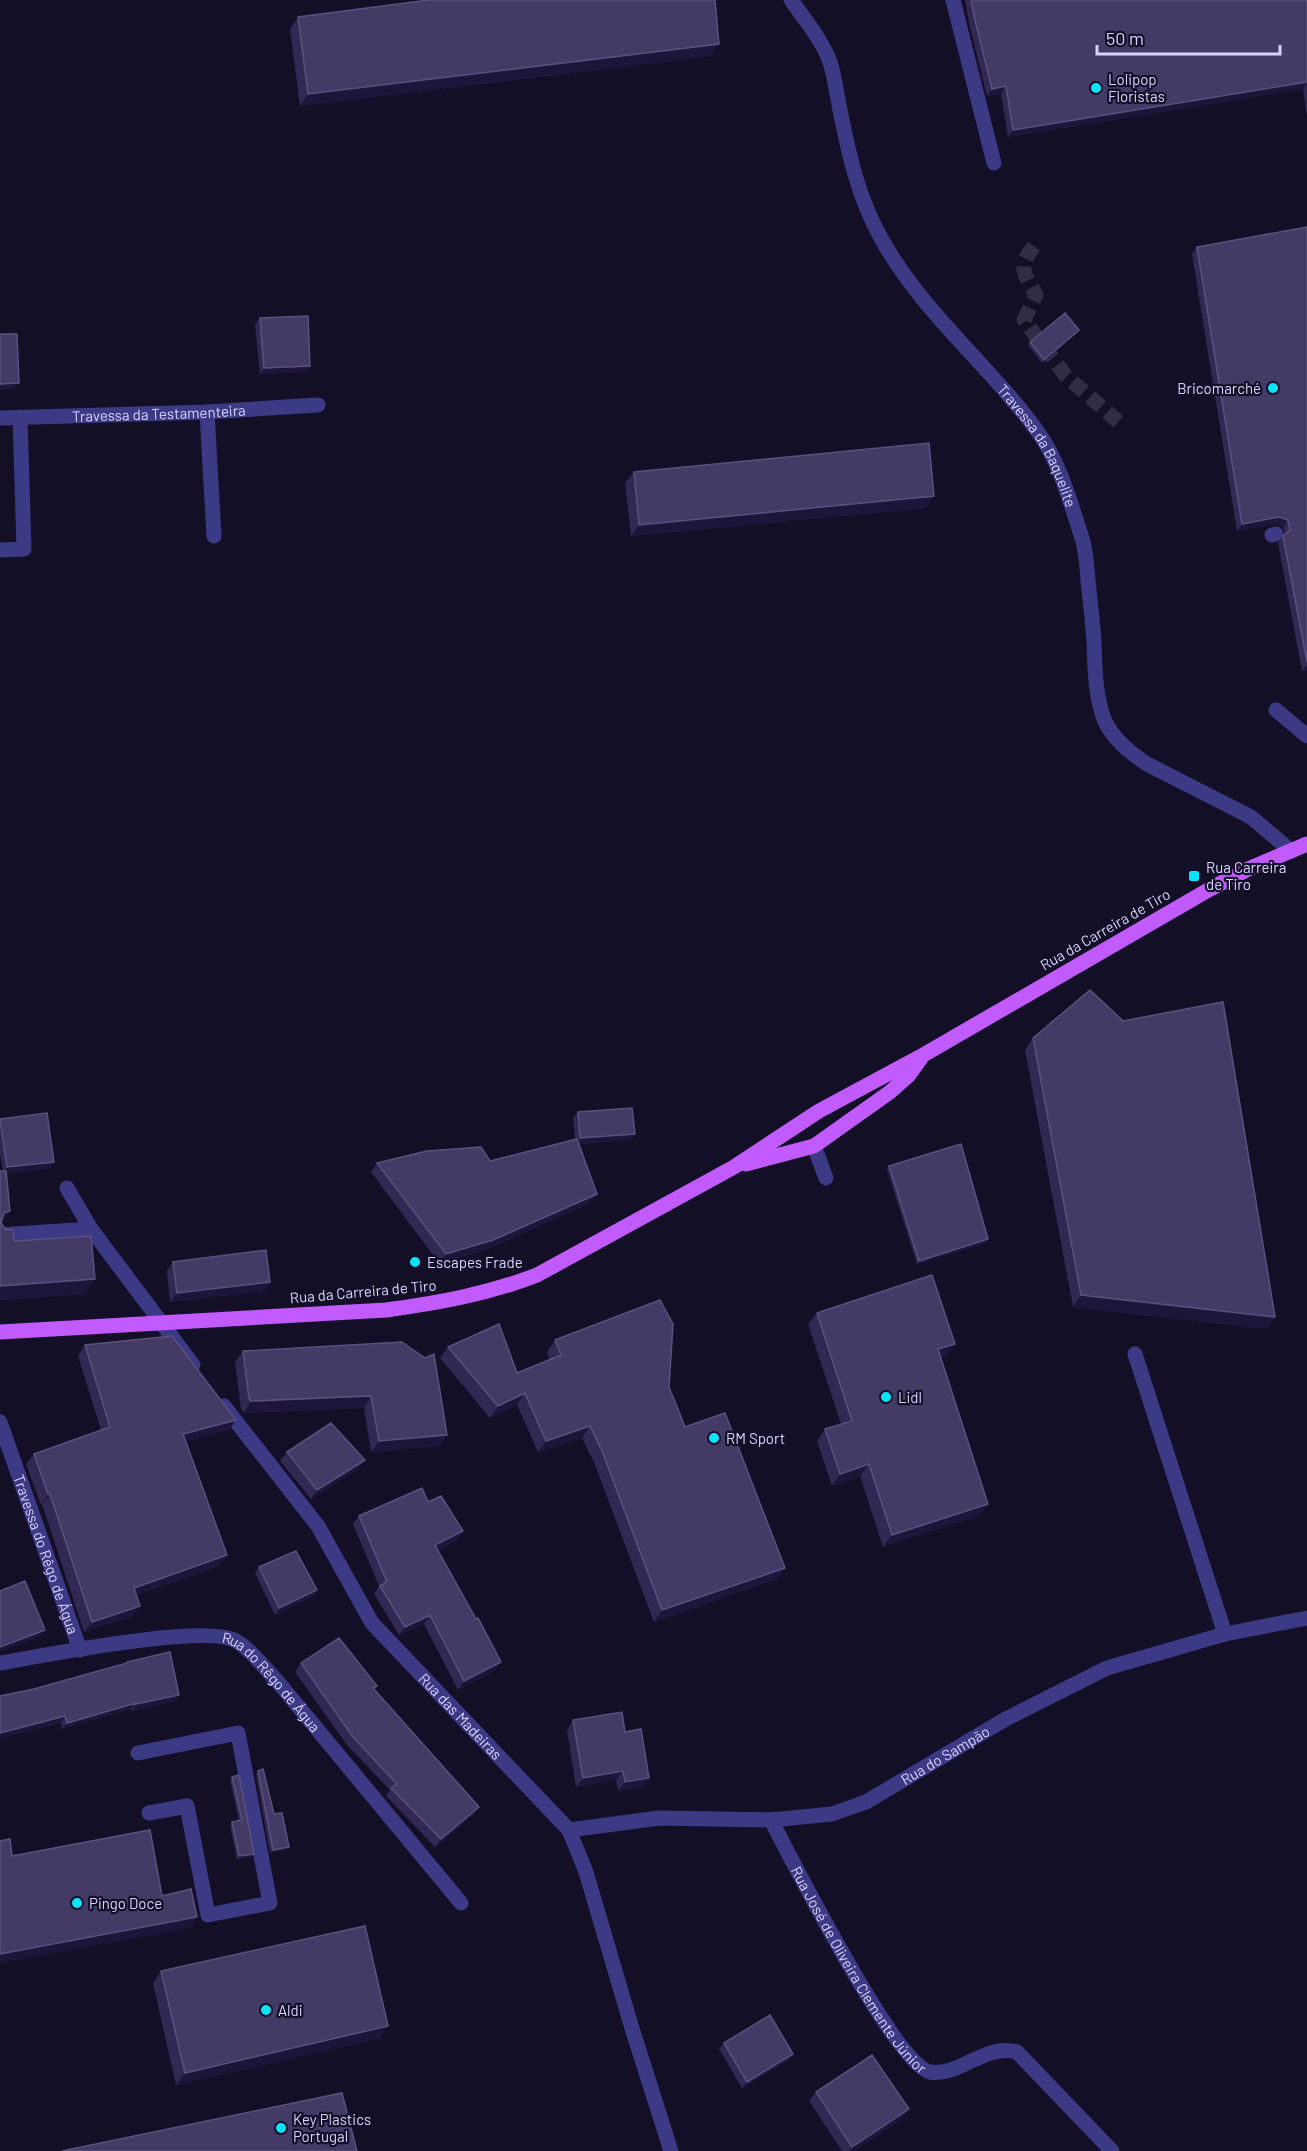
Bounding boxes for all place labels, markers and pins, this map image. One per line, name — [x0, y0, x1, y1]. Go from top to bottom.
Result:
place label: Lolipop Floristas — [1108, 70, 1165, 105]
marker: Lolipop Floristas — [1089, 81, 1103, 95]
place label: Bricomarché — [1177, 379, 1261, 397]
marker: Bricomarché — [1266, 381, 1280, 395]
place label: Rua Carreira de Tiro — [1206, 858, 1286, 893]
marker: Rua Carreira de Tiro — [1187, 869, 1201, 883]
place label: Escapes Frade — [427, 1253, 523, 1271]
marker: Escapes Frade — [408, 1255, 422, 1269]
place label: Lidl — [898, 1388, 922, 1406]
marker: Lidl — [879, 1390, 893, 1404]
place label: RM Sport — [726, 1429, 785, 1447]
marker: RM Sport — [707, 1431, 721, 1445]
place label: Pingo Doce — [89, 1894, 162, 1912]
marker: Pingo Doce — [70, 1896, 84, 1910]
place label: Aldi — [278, 2001, 303, 2019]
marker: Aldi — [259, 2003, 273, 2017]
place label: Key Plastics Portugal — [293, 2110, 371, 2145]
marker: Key Plastics Portugal — [274, 2121, 288, 2135]

